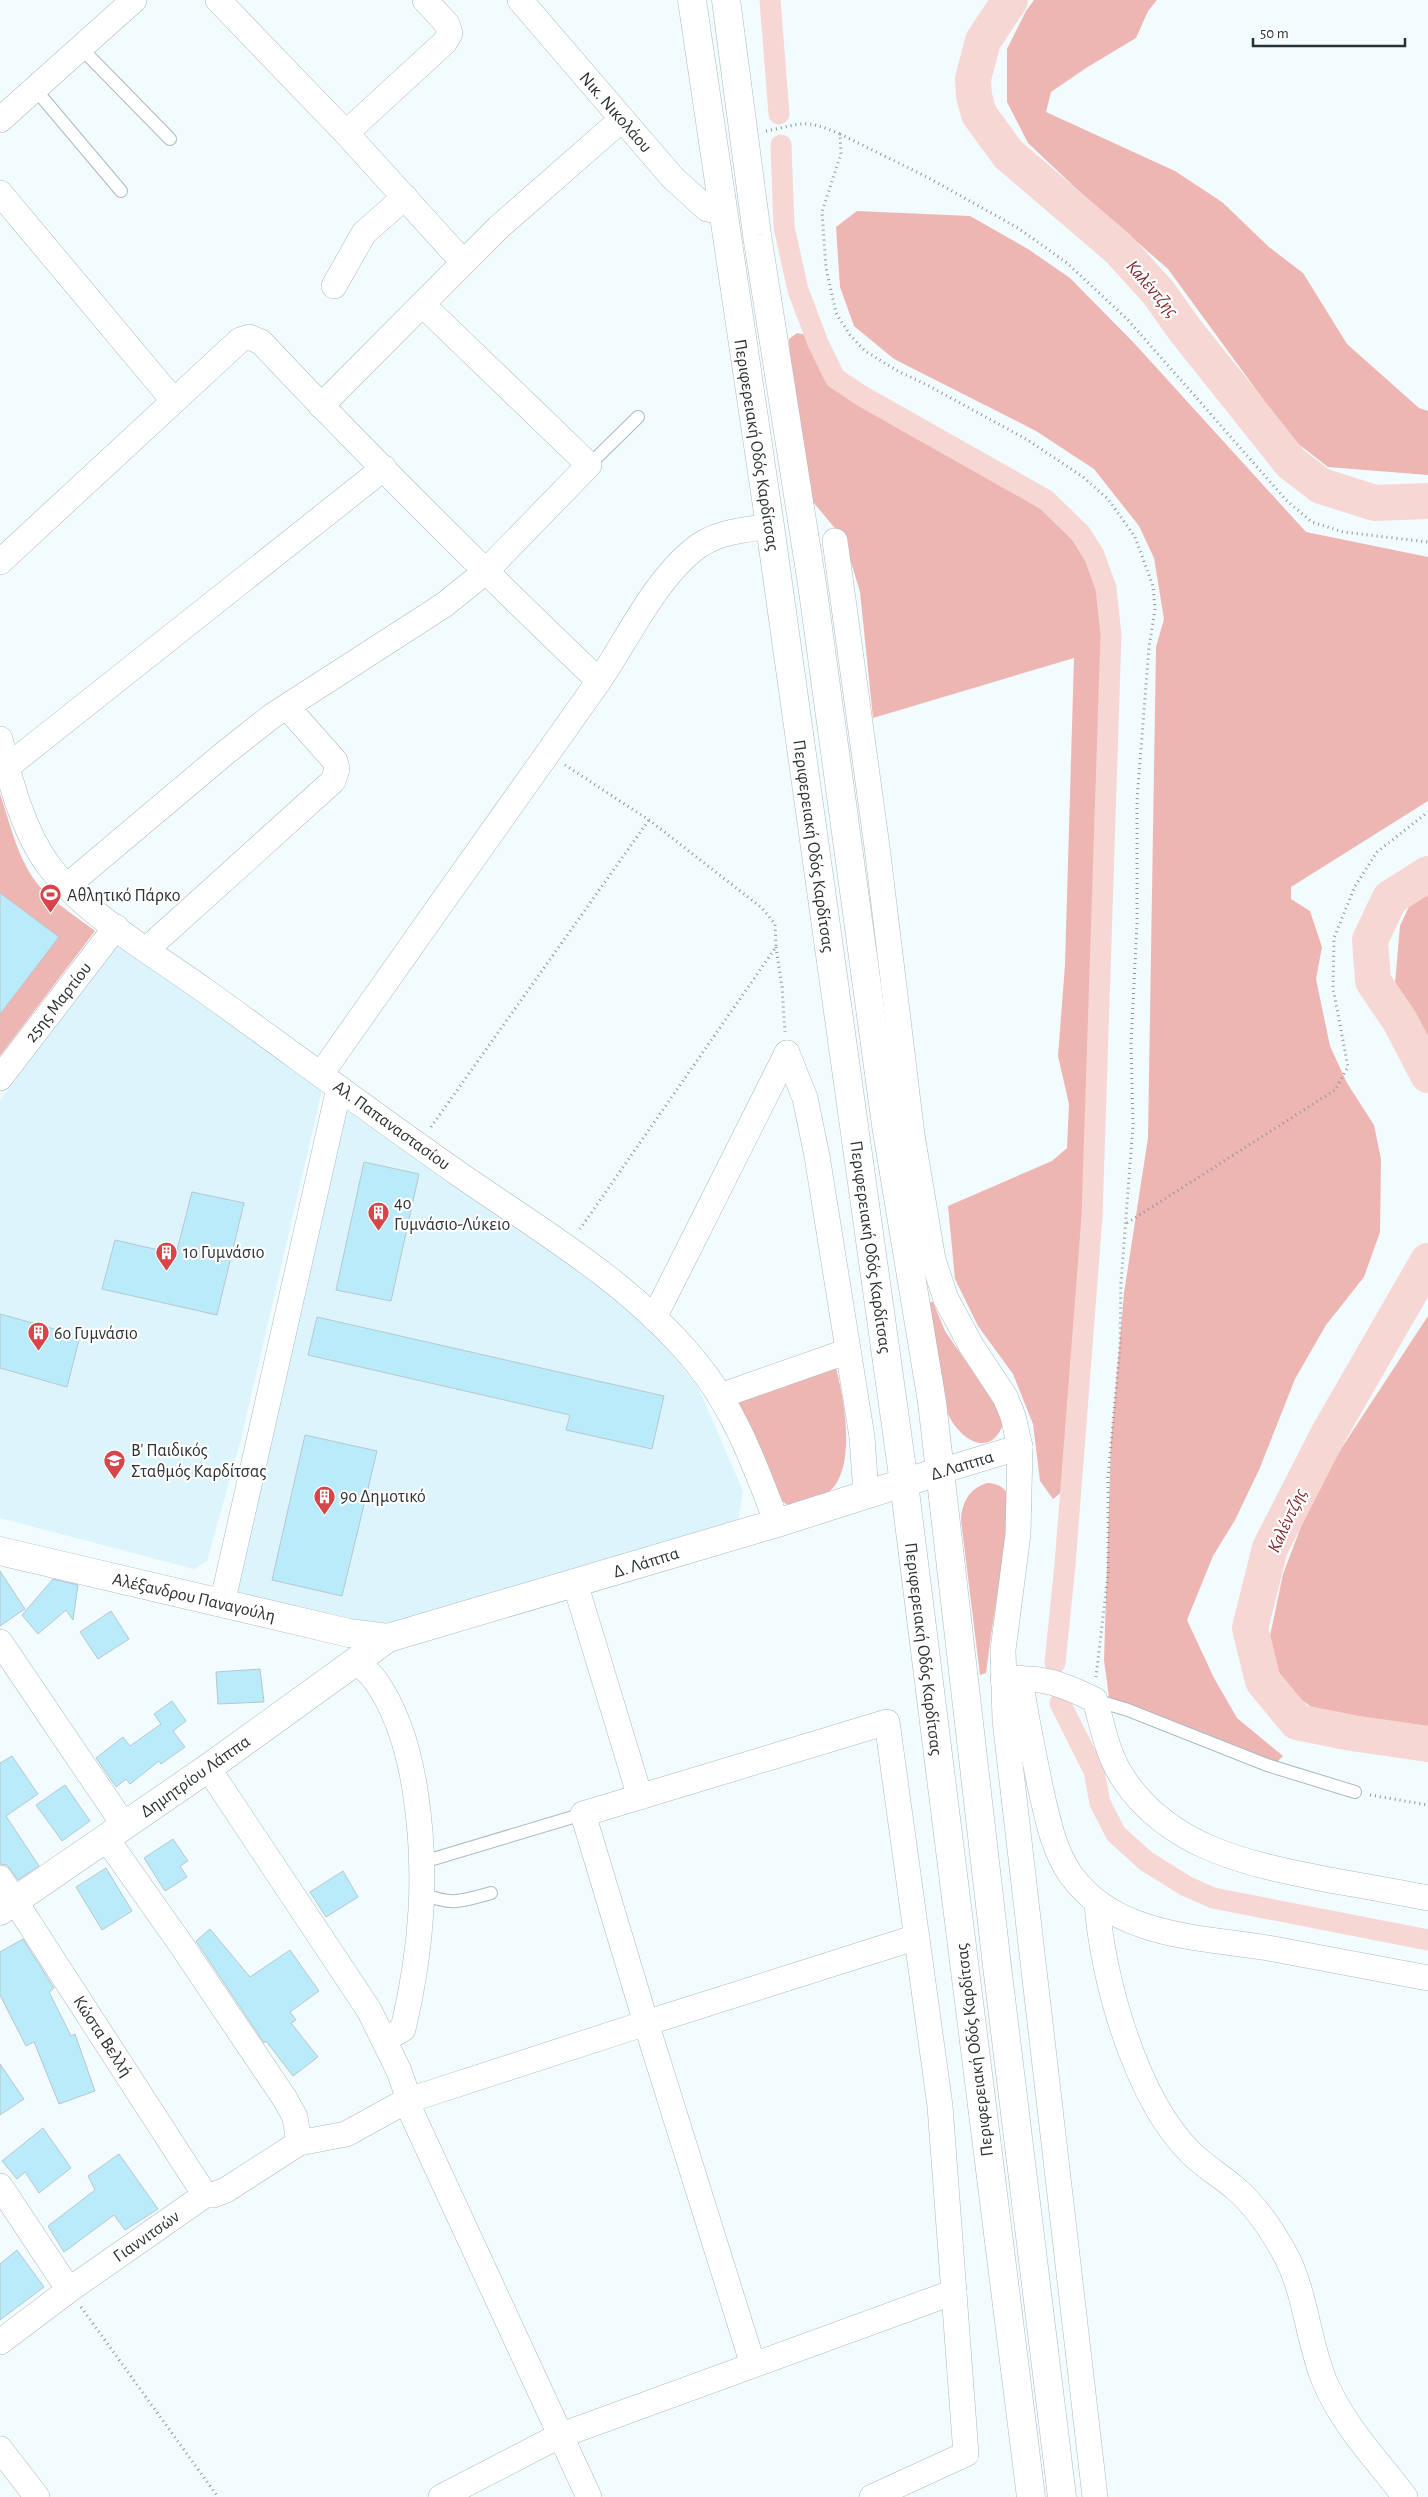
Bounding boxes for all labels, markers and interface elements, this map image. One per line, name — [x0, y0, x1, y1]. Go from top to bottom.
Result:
scale bar — [1253, 15, 1406, 47]
text: 50 m — [1260, 26, 1289, 41]
street label: Νικ. Νικολάου — [576, 69, 655, 156]
water label: Καλέντζης — [1122, 257, 1182, 321]
street label: Περιφερειακή Οδός Καρδίτσας — [730, 338, 783, 553]
street label: Περιφερειακή Οδός Καρδίτσας — [789, 739, 838, 954]
sports icon: Αθλητικό Πάρκο — [39, 883, 63, 914]
place label: Αθλητικό Πάρκο — [67, 887, 180, 905]
street label: 25ης Μαρτίου — [21, 959, 95, 1046]
street label: Αλ. Παπαναστασίου — [330, 1077, 454, 1174]
street label: Περιφερειακή Οδός Καρδίτσας — [846, 1140, 895, 1355]
place label: 4ο Γυμνάσιο-Λύκειο — [394, 1195, 510, 1234]
building icon: 4ο Γυμνάσιο-Λύκειο — [366, 1201, 390, 1232]
building icon: 1ο Γυμνάσιο — [155, 1240, 179, 1271]
place label: 1ο Γυμνάσιο — [183, 1244, 264, 1262]
building icon: 6ο Γυμνάσιο — [26, 1321, 50, 1352]
place label: 6ο Γυμνάσιο — [54, 1325, 138, 1343]
place label: Β' Παιδικός Σταθμός Καρδίτσας — [131, 1442, 267, 1481]
school or university icon: Β' Παιδικός Σταθμός Καρδίτσας — [103, 1448, 127, 1479]
street label: Δ.Λαππα — [929, 1448, 996, 1484]
building icon: 9ο Δημοτικό — [312, 1484, 336, 1515]
water label: Καλέντζης — [1264, 1485, 1311, 1556]
place label: 9ο Δημοτικό — [340, 1488, 426, 1506]
street label: Περιφερειακή Οδός Καρδίτσας — [901, 1541, 946, 1757]
street label: Δ. Λάππα — [611, 1544, 681, 1581]
street label: Αλέξανδρου Παναγούλη — [111, 1570, 277, 1625]
street label: Δημητρίου Λάππα — [137, 1731, 254, 1821]
street label: Περιφερειακή Οδός Καρδίτσας — [952, 1942, 997, 2158]
street label: Κώστα Βελλή — [69, 1993, 135, 2080]
street label: Γιαννιτσών — [110, 2207, 183, 2266]

